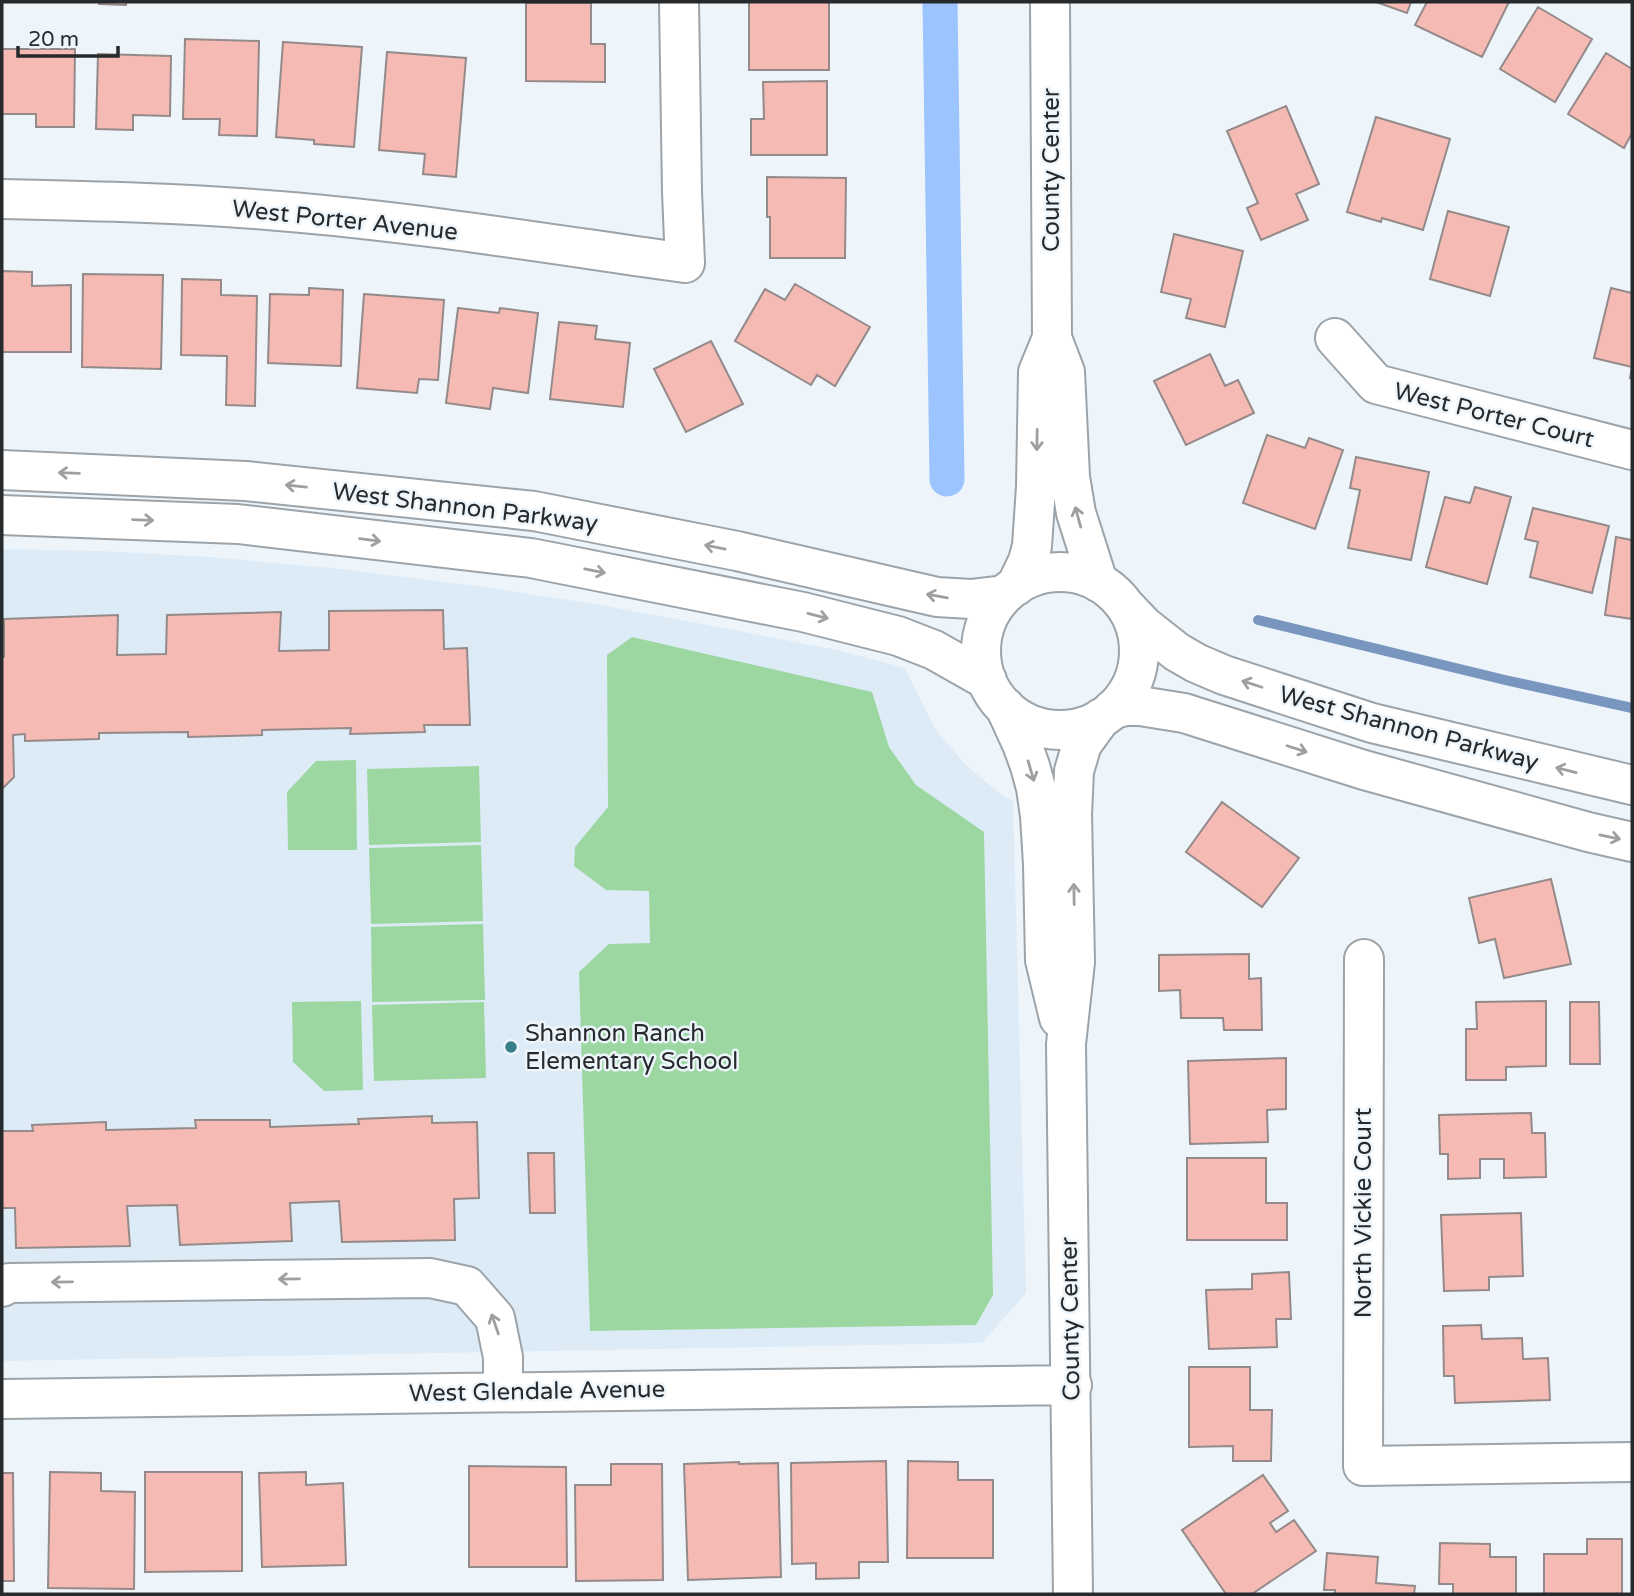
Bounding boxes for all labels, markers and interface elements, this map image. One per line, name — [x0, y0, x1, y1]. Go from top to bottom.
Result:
scale bar — [18, 14, 117, 58]
text: 20 m — [28, 27, 79, 52]
street label: County Center — [1037, 87, 1066, 252]
street label: West Porter Avenue — [231, 194, 459, 247]
street label: West Porter Court — [1391, 377, 1597, 454]
one-way arrow — [1030, 429, 1044, 452]
one-way arrow — [58, 467, 81, 480]
street label: West Shannon Parkway — [331, 477, 599, 538]
one-way arrow — [285, 479, 308, 492]
one-way arrow — [1071, 506, 1084, 529]
one-way arrow — [132, 514, 155, 527]
one-way arrow — [358, 533, 381, 546]
one-way arrow — [704, 539, 727, 553]
one-way arrow — [583, 564, 606, 578]
one-way arrow — [926, 589, 949, 602]
one-way arrow — [806, 610, 829, 623]
one-way arrow — [1241, 677, 1263, 690]
street label: West Shannon Parkway — [1276, 680, 1542, 777]
one-way arrow — [1286, 743, 1308, 756]
one-way arrow — [1025, 759, 1038, 781]
one-way arrow — [1555, 763, 1578, 776]
one-way arrow — [1598, 831, 1621, 844]
one-way arrow — [1067, 882, 1080, 905]
place label: Shannon Ranch Elementary School — [525, 1019, 738, 1076]
marker: Shannon Ranch Elementary School — [503, 1039, 519, 1055]
street label: North Vickie Court — [1349, 1108, 1378, 1318]
street label: County Center — [1055, 1236, 1086, 1401]
one-way arrow — [278, 1272, 301, 1286]
one-way arrow — [51, 1275, 74, 1289]
one-way arrow — [488, 1314, 500, 1336]
street label: West Glendale Avenue — [409, 1375, 665, 1408]

